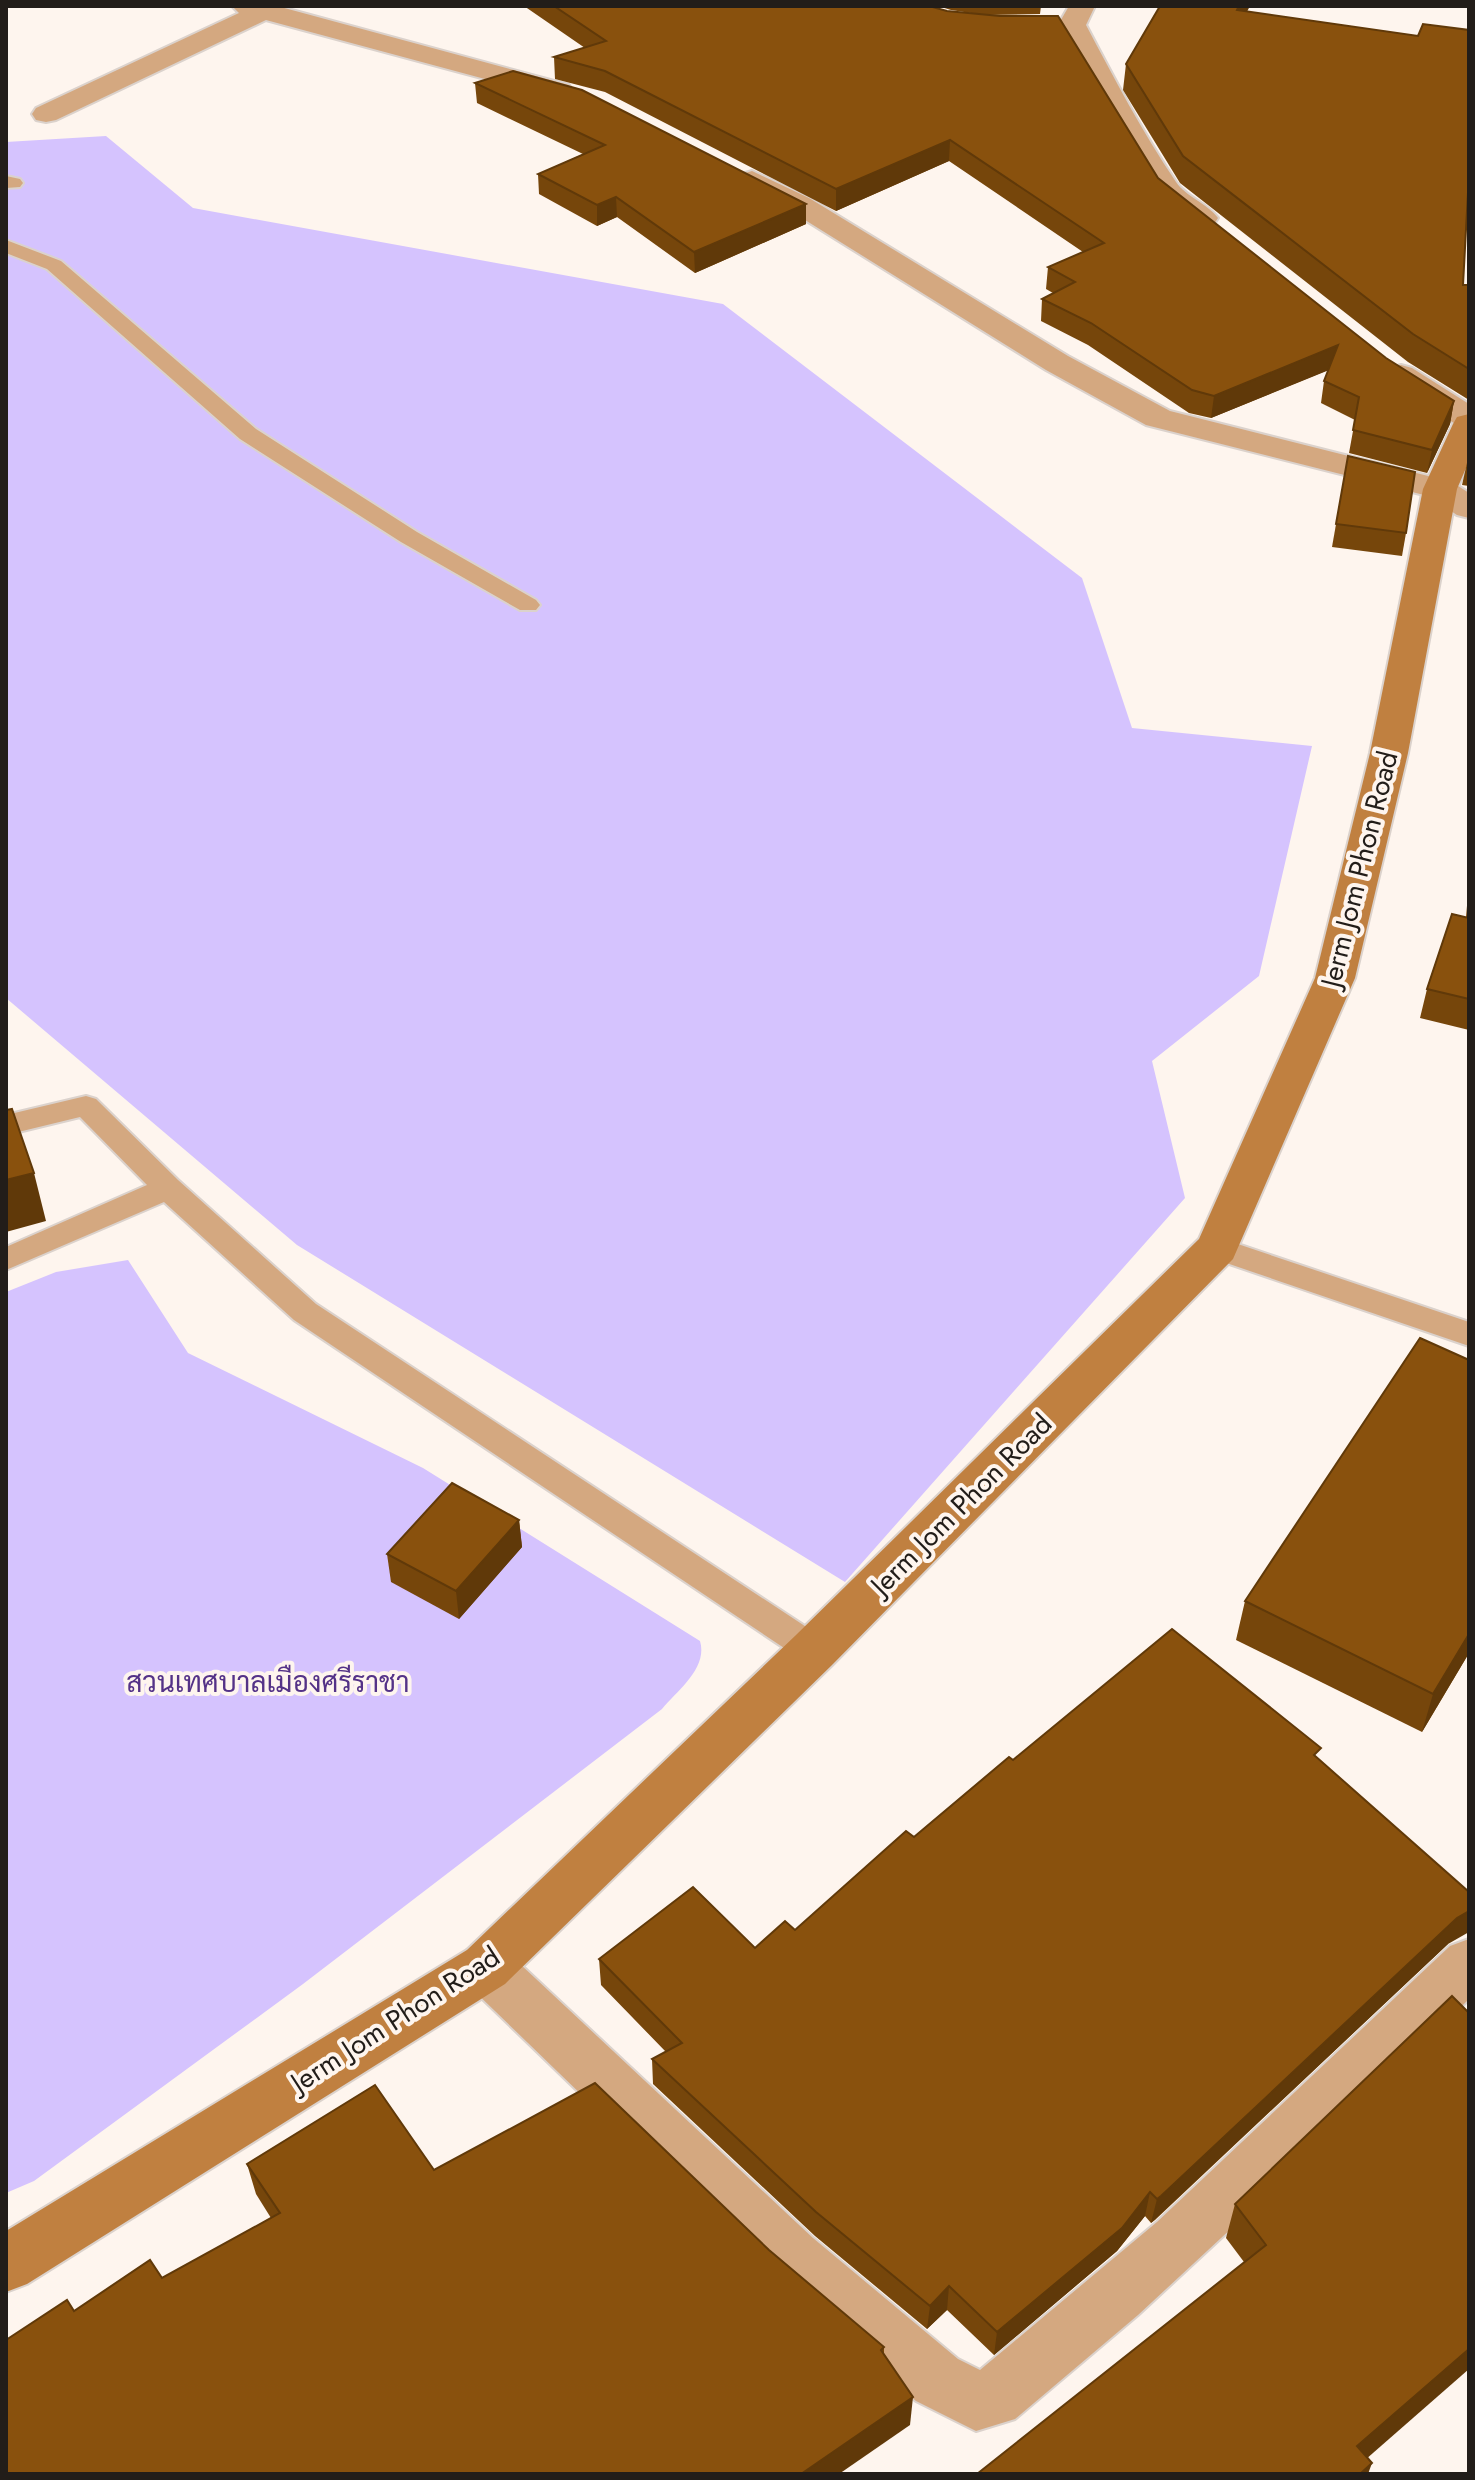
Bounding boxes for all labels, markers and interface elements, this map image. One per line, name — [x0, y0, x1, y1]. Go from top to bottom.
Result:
street label: Jerm Jom Phon Road — [1309, 747, 1409, 995]
street label: Jerm Jom Phon Road — [858, 1404, 1061, 1607]
park label: สวนเทศบาลเมืองศรีราชา — [126, 1662, 410, 1703]
street label: Jerm Jom Phon Road — [279, 1936, 508, 2105]

